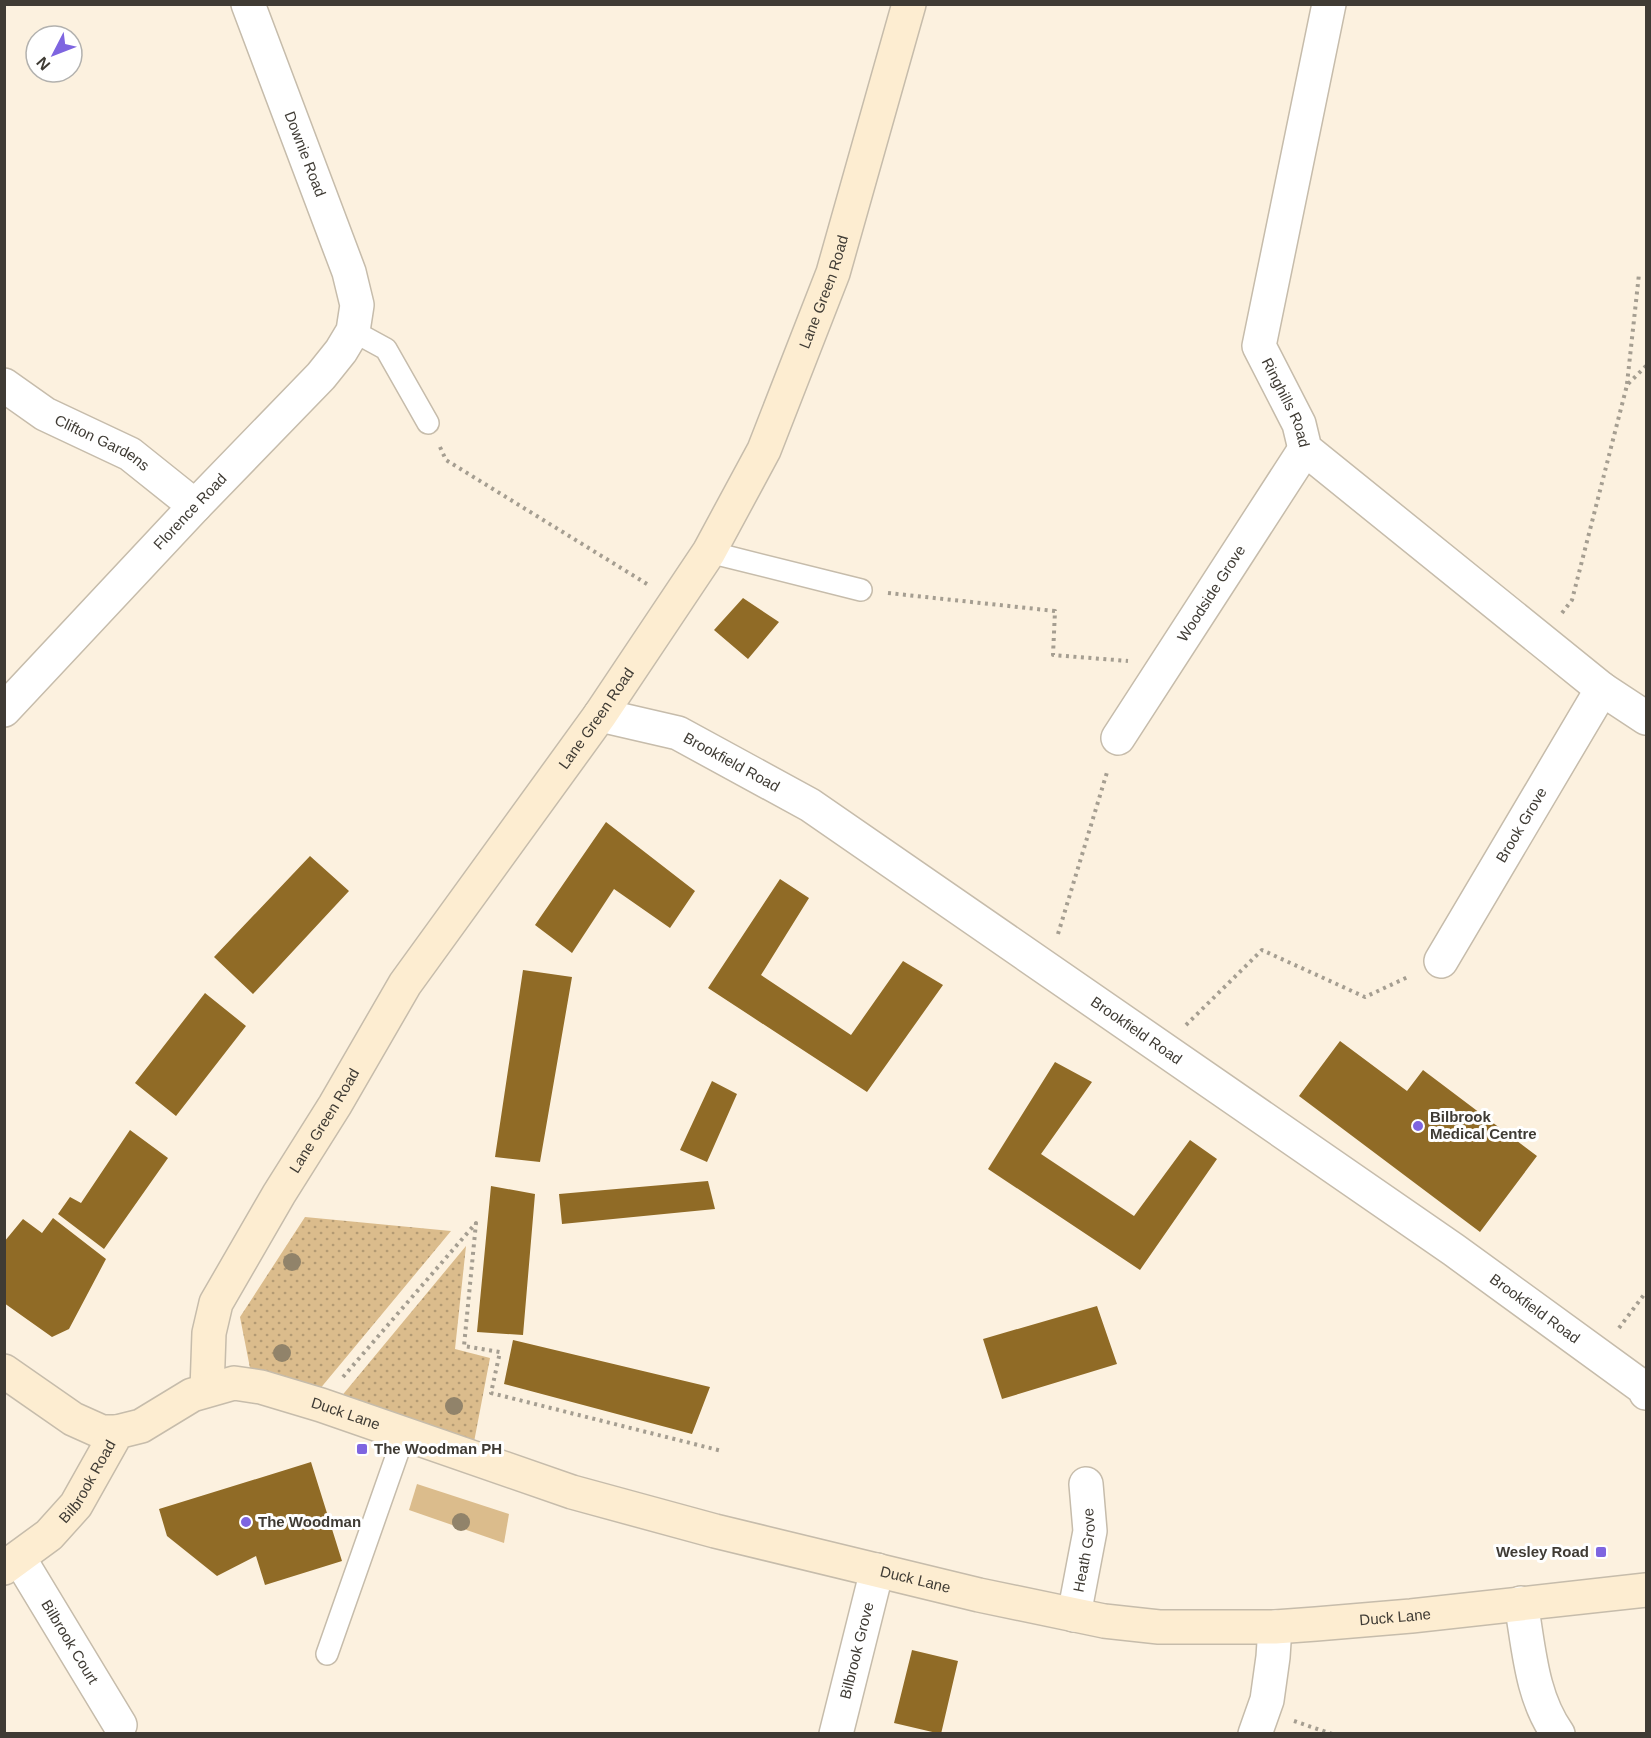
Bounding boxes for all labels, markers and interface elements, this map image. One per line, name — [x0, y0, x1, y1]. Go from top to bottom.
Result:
north arrow — [24, 24, 84, 84]
text: N — [33, 54, 53, 74]
street label: Downie Road — [281, 109, 330, 199]
street label: Lane Green Road — [795, 233, 851, 351]
street label: Ringhills Road — [1259, 355, 1313, 449]
street label: Clifton Gardens — [52, 411, 153, 474]
street label: Florence Road — [150, 470, 230, 553]
street label: Woodside Grove — [1174, 542, 1248, 645]
street label: Lane Green Road — [555, 665, 637, 772]
street label: Brookfield Road — [681, 729, 783, 795]
street label: Brook Grove — [1492, 784, 1550, 865]
street label: Brookfield Road — [1088, 993, 1185, 1067]
street label: Lane Green Road — [286, 1065, 362, 1176]
place label: Bilbrook Medical Centre — [1430, 1108, 1537, 1142]
marker: Bilbrook Medical Centre — [1411, 1119, 1425, 1133]
street label: Brookfield Road — [1487, 1270, 1583, 1347]
street label: Duck Lane — [309, 1394, 382, 1433]
street label: Bilbrook Road — [55, 1437, 119, 1526]
place label: The Woodman PH — [374, 1440, 502, 1457]
marker: The Woodman PH — [355, 1442, 369, 1456]
street label: Heath Grove — [1070, 1507, 1098, 1593]
place label: The Woodman — [258, 1513, 361, 1530]
marker: The Woodman — [239, 1515, 253, 1529]
place label: Wesley Road — [1496, 1543, 1589, 1560]
marker: Wesley Road — [1594, 1545, 1608, 1559]
street label: Duck Lane — [879, 1562, 952, 1596]
street label: Bilbrook Court — [38, 1597, 102, 1687]
street label: Bilbrook Grove — [836, 1600, 877, 1701]
street label: Duck Lane — [1359, 1605, 1432, 1628]

